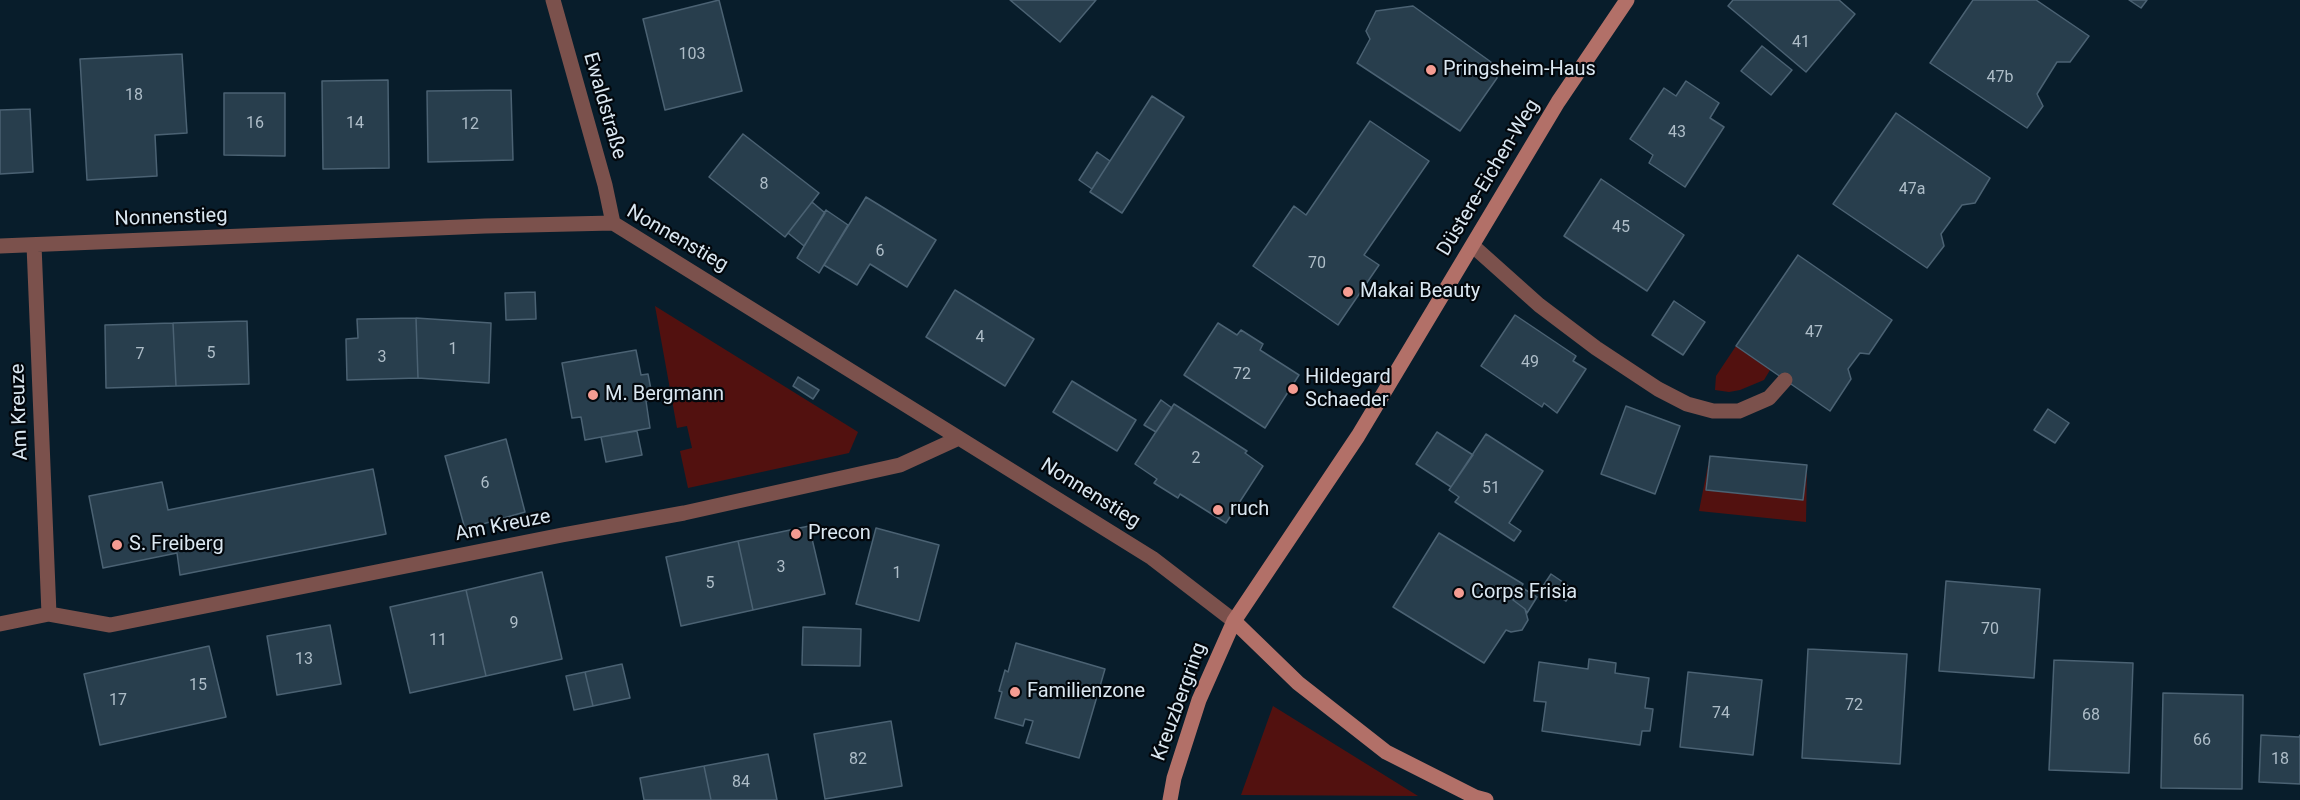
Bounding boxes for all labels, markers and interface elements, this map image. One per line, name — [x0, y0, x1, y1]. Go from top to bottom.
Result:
house number: 41 — [1792, 33, 1810, 53]
house number: 103 — [679, 45, 705, 65]
street label: Ewaldstraße — [577, 50, 631, 162]
place label: Pringsheim-Haus — [1443, 58, 1596, 82]
marker: Pringsheim-Haus — [1424, 63, 1438, 77]
house number: 47b — [1987, 68, 2013, 88]
house number: 18 — [125, 86, 143, 106]
street label: Düstere-Eichen-Weg — [1433, 95, 1545, 261]
house number: 16 — [246, 114, 264, 134]
house number: 14 — [346, 114, 364, 134]
house number: 12 — [461, 115, 479, 135]
house number: 43 — [1668, 123, 1686, 143]
house number: 8 — [760, 175, 768, 195]
house number: 47a — [1899, 180, 1925, 200]
street label: Nonnenstieg — [622, 200, 732, 278]
street label: Nonnenstieg — [114, 204, 228, 232]
house number: 45 — [1612, 218, 1630, 238]
house number: 6 — [876, 242, 884, 262]
house number: 70 — [1308, 254, 1326, 274]
place label: Makai Beauty — [1360, 280, 1480, 304]
marker: Makai Beauty — [1341, 285, 1355, 299]
house number: 47 — [1805, 323, 1823, 343]
house number: 4 — [976, 328, 984, 348]
house number: 1 — [449, 340, 457, 360]
house number: 5 — [207, 344, 215, 364]
house number: 7 — [136, 345, 144, 365]
house number: 3 — [378, 348, 386, 368]
house number: 49 — [1521, 353, 1539, 373]
street label: Am Kreuze — [6, 363, 34, 461]
house number: 72 — [1233, 365, 1251, 385]
place label: Hildegard Schaeder — [1305, 366, 1391, 413]
marker: Hildegard Schaeder — [1286, 382, 1300, 396]
place label: M. Bergmann — [605, 383, 724, 407]
marker: M. Bergmann — [586, 388, 600, 402]
house number: 2 — [1192, 449, 1200, 469]
street label: Nonnenstieg — [1036, 454, 1144, 534]
house number: 6 — [481, 474, 489, 494]
house number: 51 — [1482, 479, 1500, 499]
place label: ruch — [1230, 498, 1269, 522]
marker: ruch — [1211, 503, 1225, 517]
street label: Am Kreuze — [453, 505, 553, 547]
place label: Precon — [808, 522, 871, 546]
marker: Precon — [789, 527, 803, 541]
place label: S. Freiberg — [129, 533, 224, 557]
marker: S. Freiberg — [110, 538, 124, 552]
house number: 3 — [777, 558, 785, 578]
house number: 1 — [893, 564, 901, 584]
house number: 5 — [706, 574, 714, 594]
place label: Corps Frisia — [1471, 581, 1577, 605]
marker: Corps Frisia — [1452, 586, 1466, 600]
house number: 9 — [510, 614, 518, 634]
house number: 70 — [1981, 620, 1999, 640]
house number: 11 — [429, 631, 447, 651]
street label: Kreuzbergring — [1147, 640, 1213, 764]
house number: 13 — [295, 650, 313, 670]
house number: 15 — [189, 676, 207, 696]
place label: Familienzone — [1027, 680, 1145, 704]
marker: Familienzone — [1008, 685, 1022, 699]
house number: 17 — [109, 691, 127, 711]
house number: 72 — [1845, 696, 1863, 716]
house number: 74 — [1712, 704, 1730, 724]
house number: 68 — [2082, 706, 2100, 726]
house number: 66 — [2193, 731, 2211, 751]
house number: 82 — [849, 750, 867, 770]
house number: 18 — [2271, 750, 2289, 770]
house number: 84 — [732, 773, 750, 793]

